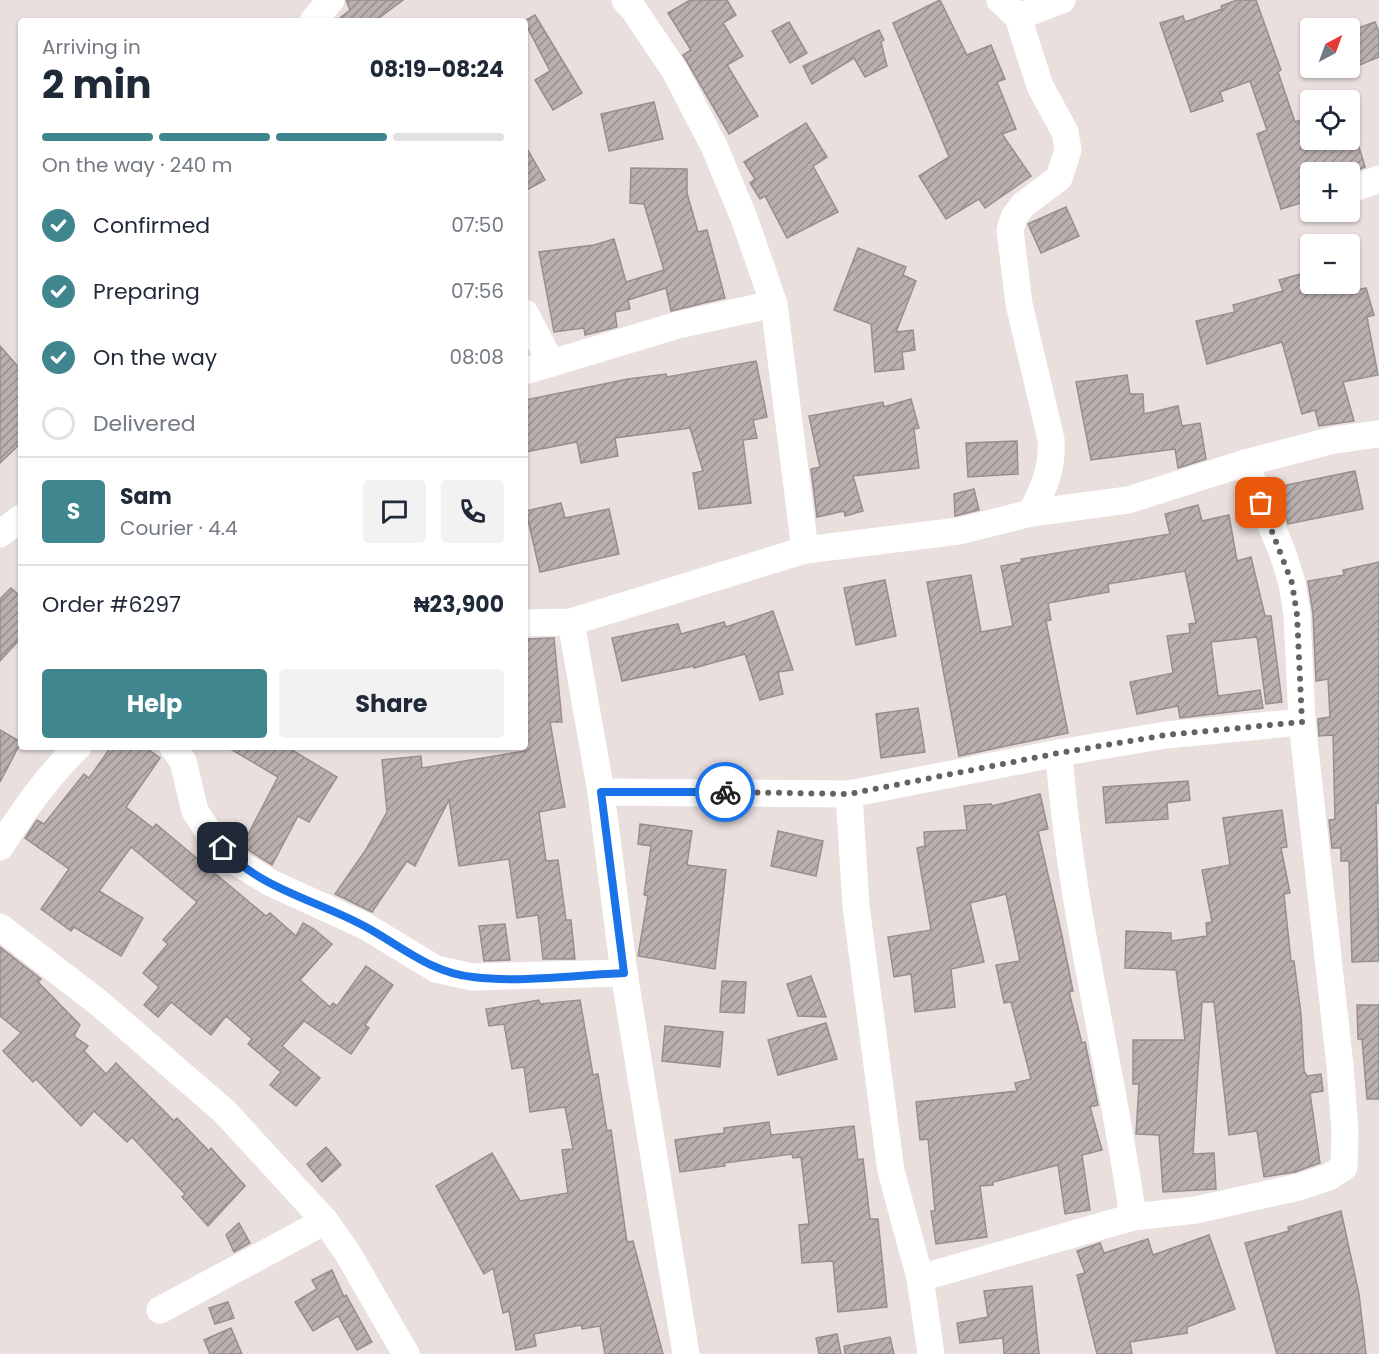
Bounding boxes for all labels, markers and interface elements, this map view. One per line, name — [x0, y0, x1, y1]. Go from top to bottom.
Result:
north arrow — [1300, 18, 1360, 78]
map controls — [1300, 18, 1360, 294]
text: Arriving in — [42, 33, 141, 61]
text: 08:19–08:24 — [370, 54, 504, 85]
text: 2 min — [42, 57, 152, 112]
button: locate — [1300, 90, 1360, 150]
text: On the way · 240 m — [42, 151, 232, 179]
button: + — [1300, 162, 1360, 222]
icon: check — [42, 209, 75, 242]
text: Confirmed — [93, 210, 210, 241]
text: 07:50 — [451, 211, 504, 239]
button: − — [1300, 234, 1360, 294]
icon: check — [42, 275, 75, 308]
text: Preparing — [93, 276, 200, 307]
text: 07:56 — [451, 277, 504, 305]
icon: check — [42, 341, 75, 374]
text: On the way — [93, 342, 217, 373]
text: 08:08 — [449, 343, 504, 371]
text: Delivered — [93, 408, 196, 439]
pin — [1235, 477, 1286, 528]
button: chat — [363, 480, 426, 543]
button: phone — [441, 480, 504, 543]
text: Sam — [120, 481, 172, 512]
icon: bag — [1244, 486, 1277, 519]
text: S — [67, 496, 80, 527]
text: Courier · 4.4 — [120, 514, 238, 542]
text: Order #6297 — [42, 589, 181, 620]
text: ₦23,900 — [414, 589, 504, 620]
button: Help — [42, 669, 267, 738]
button: Share — [279, 669, 504, 738]
courier — [695, 762, 755, 822]
icon: bike — [709, 776, 742, 809]
pin — [197, 822, 248, 873]
icon: home — [206, 831, 239, 864]

